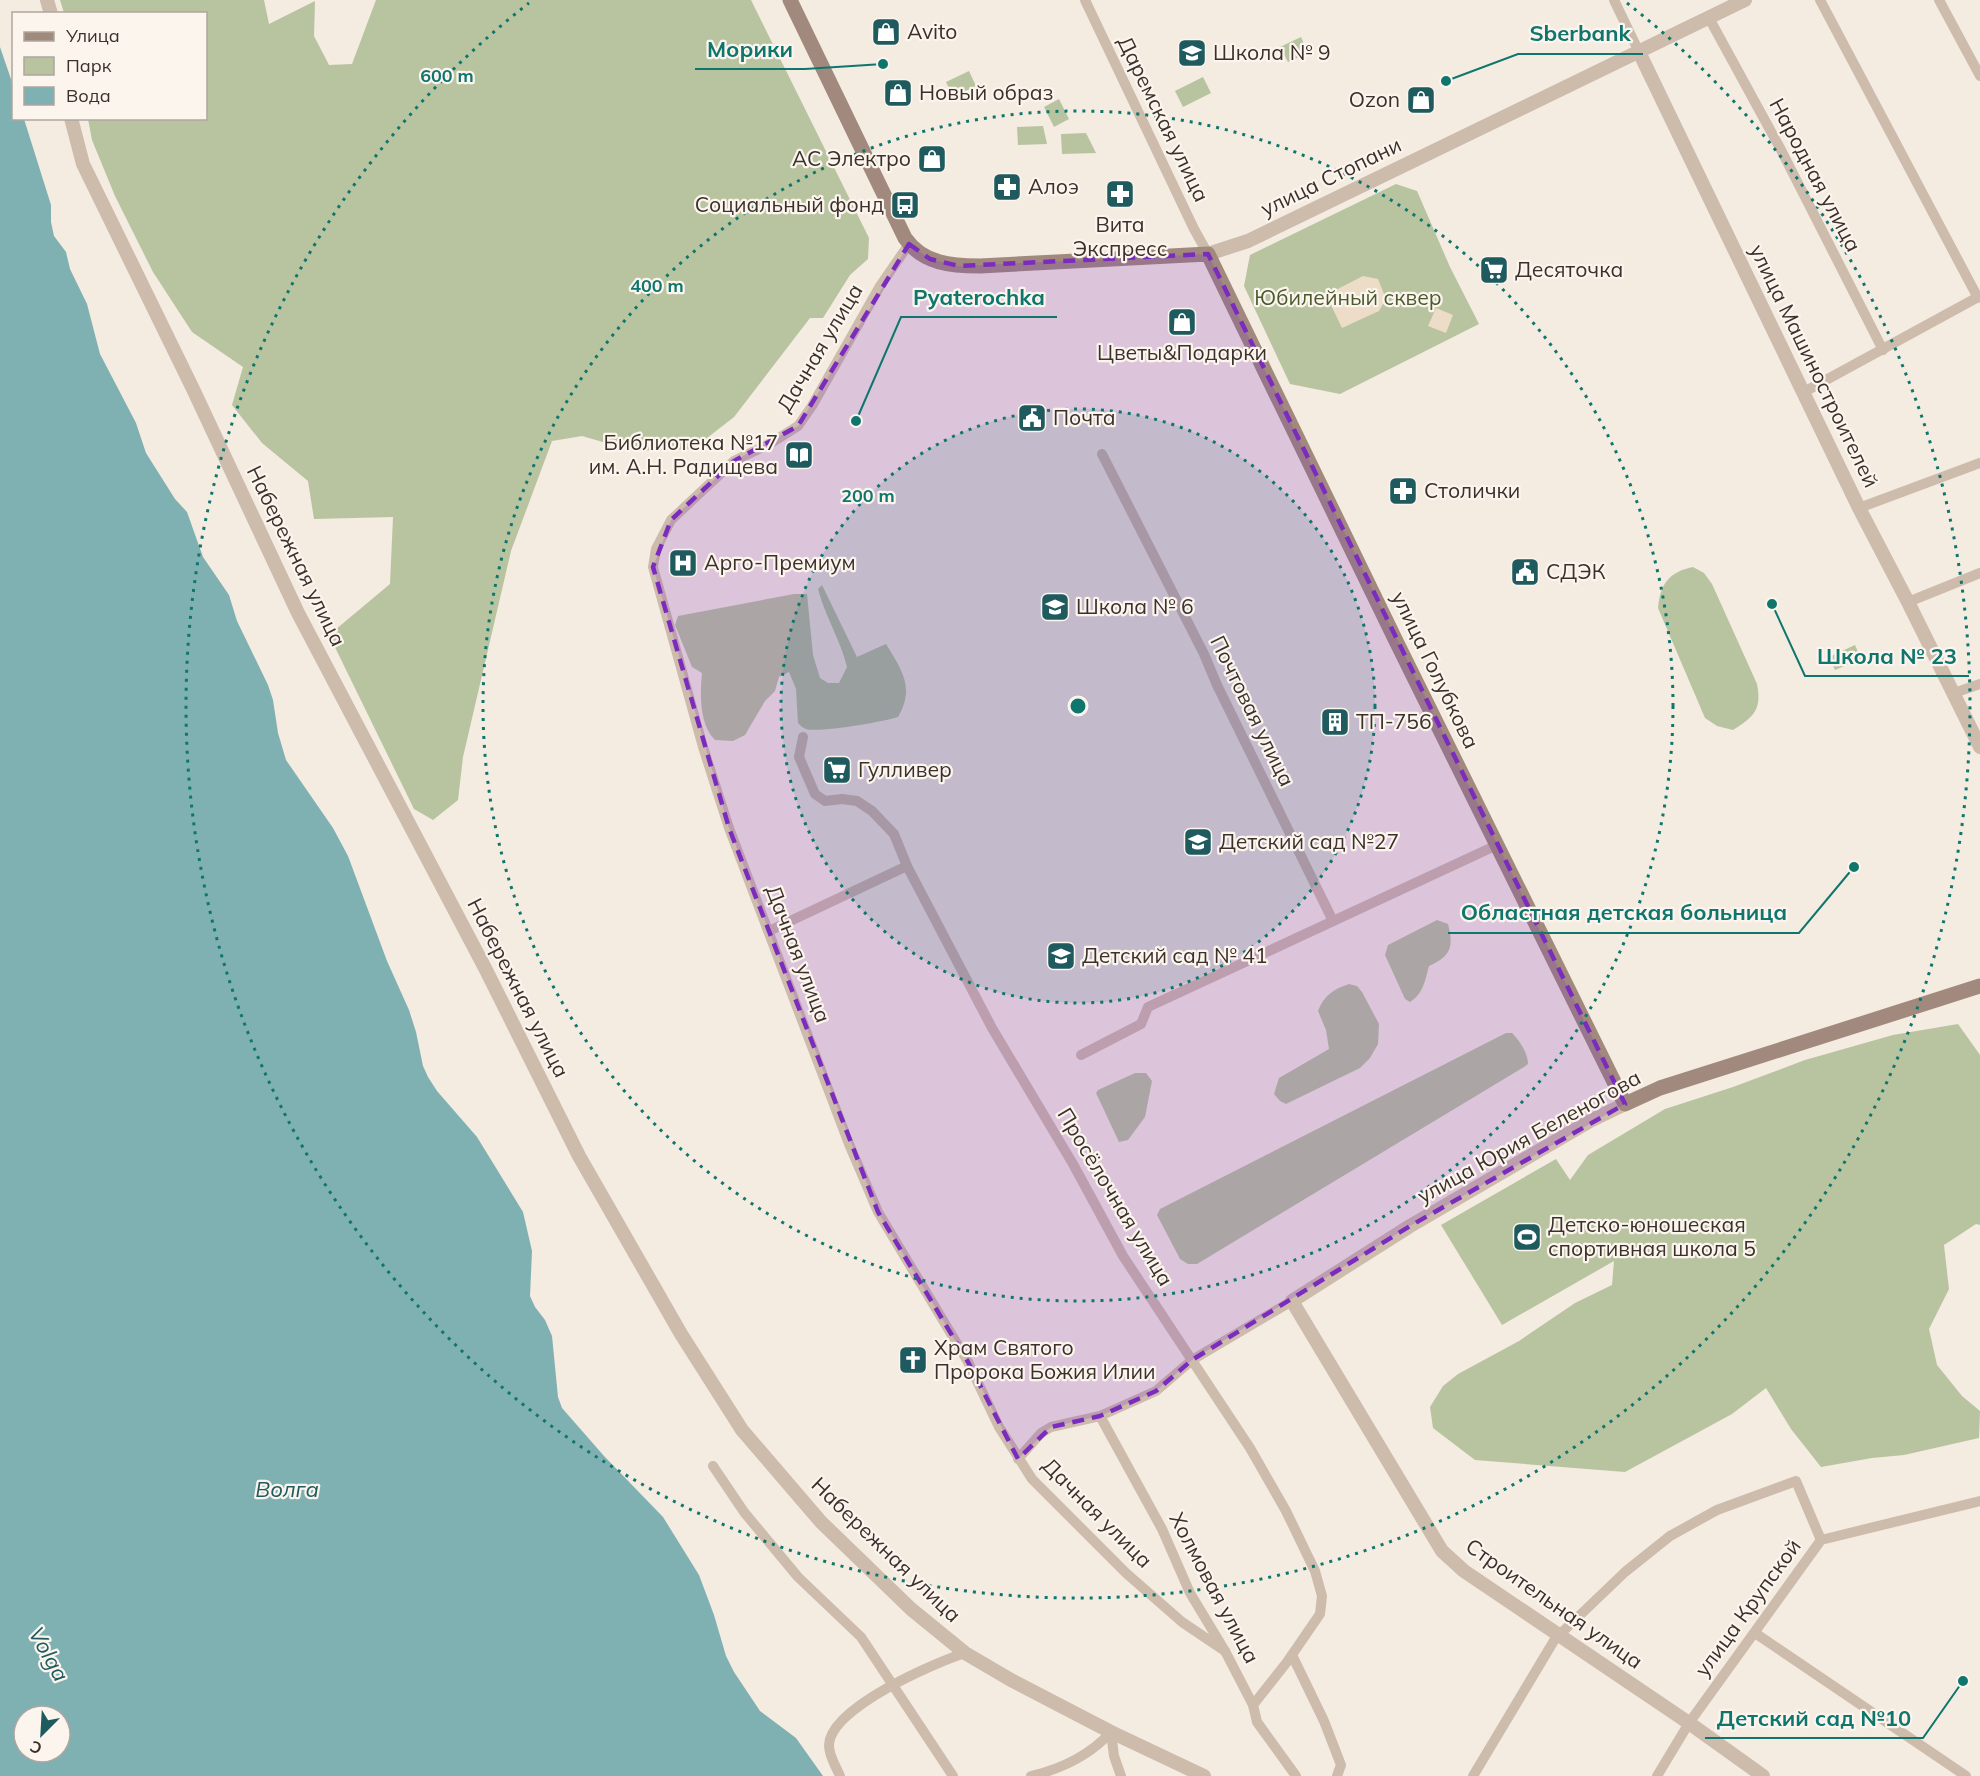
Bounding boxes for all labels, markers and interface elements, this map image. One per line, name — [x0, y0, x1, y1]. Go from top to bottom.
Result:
legend — [12, 12, 207, 120]
callout: Sberbank — [1518, 14, 1643, 54]
shop icon: Avito — [870, 16, 902, 48]
place label: Avito — [907, 18, 957, 44]
text: Sberbank — [1529, 19, 1631, 47]
text: Улица — [65, 24, 120, 47]
callout: Морики — [695, 29, 805, 69]
street label: Даремская улица — [1113, 31, 1215, 206]
text: Морики — [707, 35, 793, 63]
school or university icon: Школа № 9 — [1176, 37, 1208, 69]
place label: Школа № 9 — [1213, 39, 1331, 65]
text: Парк — [66, 54, 112, 77]
text: 600 m — [420, 64, 474, 87]
shop icon: Новый образ — [882, 77, 914, 109]
place label: Новый образ — [919, 79, 1053, 105]
text: Вода — [66, 84, 111, 107]
shop icon: Ozon — [1405, 84, 1437, 116]
place label: Ozon — [1349, 86, 1400, 112]
street label: Народная улица — [1764, 93, 1867, 256]
street label: улица Стопани — [1256, 131, 1405, 221]
shop icon: АС Электро — [916, 143, 948, 175]
place label: АС Электро — [792, 145, 911, 171]
pharmacy icon: Алоэ — [991, 171, 1023, 203]
place label: Алоэ — [1028, 173, 1079, 199]
pharmacy icon: Вита Экспресс — [1104, 178, 1136, 210]
bus stop icon: Социальный фонд — [889, 189, 921, 221]
place label: Социальный фонд — [695, 191, 884, 217]
place label: Вита Экспресс — [1073, 211, 1167, 261]
street label: улица Машиностроителей — [1745, 240, 1885, 491]
supermarket icon: Десяточка — [1478, 254, 1510, 286]
place label: Десяточка — [1515, 256, 1623, 282]
text: 400 m — [630, 274, 684, 297]
callout: Pyaterochka — [901, 277, 1057, 317]
street label: Дачная улица — [771, 279, 868, 416]
text: Pyaterochka — [913, 283, 1045, 311]
park label: Юбилейный сквер — [1254, 284, 1442, 310]
shop icon: Цветы&Подарки — [1166, 306, 1198, 338]
place label: Цветы&Подарки — [1097, 339, 1267, 365]
public building icon: Почта — [1016, 402, 1048, 434]
place label: Почта — [1053, 404, 1115, 430]
place label: Библиотека №17 им. А.Н. Радищева — [589, 429, 778, 479]
library icon: Библиотека №17 им. А.Н. Радищева — [783, 439, 815, 471]
street label: Набережная улица — [242, 461, 352, 650]
pharmacy icon: Столички — [1387, 475, 1419, 507]
place label: Столички — [1424, 477, 1520, 503]
text: 200 m — [841, 484, 895, 507]
hospital icon: Арго-Премиум — [667, 547, 699, 579]
place label: Арго-Премиум — [704, 549, 856, 575]
public building icon: СДЭК — [1509, 556, 1541, 588]
place label: СДЭК — [1546, 558, 1606, 584]
street label: улица Голубкова — [1387, 587, 1485, 752]
school or university icon: Школа № 6 — [1039, 591, 1071, 623]
place label: Школа № 6 — [1076, 593, 1194, 619]
street label: Почтовая улица — [1205, 631, 1301, 790]
callout: Школа № 23 — [1805, 636, 1969, 676]
text: Школа № 23 — [1817, 642, 1957, 670]
centre of rings — [1068, 696, 1088, 716]
building icon: ТП-756 — [1319, 706, 1351, 738]
place label: ТП-756 — [1356, 708, 1432, 734]
supermarket icon: Гулливер — [821, 754, 853, 786]
place label: Гулливер — [858, 756, 952, 782]
school or university icon: Детский сад №27 — [1182, 826, 1214, 858]
place label: Детский сад №27 — [1219, 828, 1399, 854]
street label: Дачная улица — [761, 881, 837, 1026]
callout: Областная детская больница — [1448, 893, 1799, 933]
street label: Набережная улица — [462, 894, 575, 1082]
text: Областная детская больница — [1461, 898, 1787, 926]
school or university icon: Детский сад № 41 — [1045, 940, 1077, 972]
place label: Детский сад № 41 — [1082, 942, 1268, 968]
street label: улица Юрия Беленогова — [1412, 1064, 1645, 1208]
street label: Просёлочная улица — [1052, 1103, 1179, 1290]
place label: Детско-юношеская спортивная школа 5 — [1548, 1211, 1756, 1261]
sports icon: Детско-юношеская спортивная школа 5 — [1511, 1221, 1543, 1253]
place label: Храм Святого Пророка Божия Илии — [934, 1334, 1156, 1384]
church icon: Храм Святого Пророка Божия Илии — [897, 1344, 929, 1376]
street label: Дачная улица — [1037, 1452, 1158, 1573]
street label: Набережная улица — [807, 1471, 967, 1627]
water label: Волга — [255, 1475, 319, 1503]
street label: Холмовая улица — [1164, 1508, 1266, 1667]
street label: Строительная улица — [1461, 1532, 1648, 1674]
street label: улица Крупской — [1689, 1534, 1806, 1681]
water label: Volga — [23, 1622, 75, 1686]
callout: Детский сад №10 — [1705, 1698, 1923, 1738]
north arrow — [12, 1704, 72, 1764]
text: Детский сад №10 — [1717, 1704, 1911, 1732]
text: С — [27, 1736, 45, 1759]

